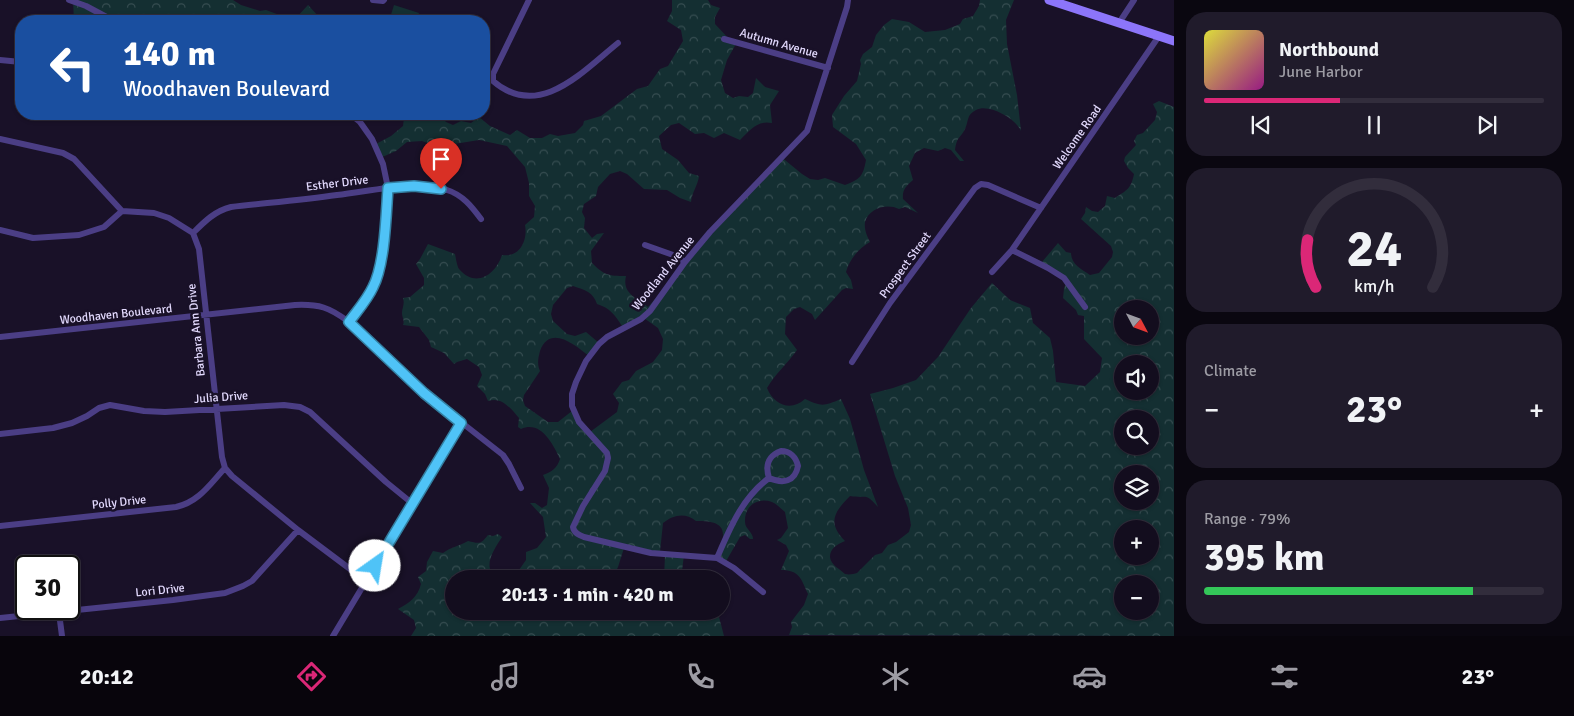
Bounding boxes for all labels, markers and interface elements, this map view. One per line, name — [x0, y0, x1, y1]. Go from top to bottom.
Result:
street label: Autumn Avenue — [738, 25, 820, 62]
text: 140 m — [123, 32, 216, 75]
icon: left — [40, 35, 105, 100]
text: Northbound — [1279, 38, 1379, 62]
text: June Harbor — [1279, 62, 1363, 82]
text: Woodhaven Boulevard — [123, 75, 330, 102]
street label: Welcome Road — [1050, 102, 1105, 172]
icon: previous — [1247, 111, 1275, 139]
icon: pause — [1360, 111, 1388, 139]
icon: next — [1473, 111, 1501, 139]
pin — [420, 138, 462, 189]
icon: arrive — [427, 145, 455, 173]
street label: Esther Drive — [305, 172, 369, 195]
text: 24 — [1346, 217, 1402, 281]
street label: Prospect Street — [876, 229, 935, 301]
street label: Woodland Avenue — [629, 233, 698, 314]
text: km/h — [1354, 275, 1394, 297]
street label: Barbara Ann Drive — [184, 283, 209, 377]
north arrow — [1114, 300, 1159, 345]
map controls — [1114, 300, 1159, 620]
street label: Woodhaven Boulevard — [59, 301, 173, 328]
button: sound — [1114, 355, 1159, 400]
text: Climate — [1204, 361, 1257, 381]
text: 23° — [1346, 386, 1402, 433]
street label: Julia Drive — [193, 388, 249, 407]
text: − — [1204, 393, 1219, 427]
text: + — [1529, 393, 1544, 427]
button: search — [1114, 410, 1159, 455]
button: layers — [1114, 465, 1159, 510]
street label: Polly Drive — [91, 492, 147, 513]
text: Range · 79% — [1204, 509, 1290, 529]
button: + — [1114, 520, 1159, 565]
text: 395 km — [1204, 534, 1325, 581]
position arrow — [348, 539, 400, 591]
speed limit sign: 30 — [15, 555, 80, 620]
button: − — [1114, 575, 1159, 620]
street label: Lori Drive — [135, 580, 185, 601]
text: 20:13 · 1 min · 420 m — [501, 583, 674, 607]
icon: directions — [294, 659, 329, 694]
icon: music — [488, 659, 523, 694]
icon: phone — [683, 659, 718, 694]
icon: climate — [878, 659, 913, 694]
icon: car — [1072, 659, 1107, 694]
icon: filters — [1267, 659, 1302, 694]
text: 20:12 — [80, 663, 134, 690]
text: 23° — [1462, 663, 1494, 690]

